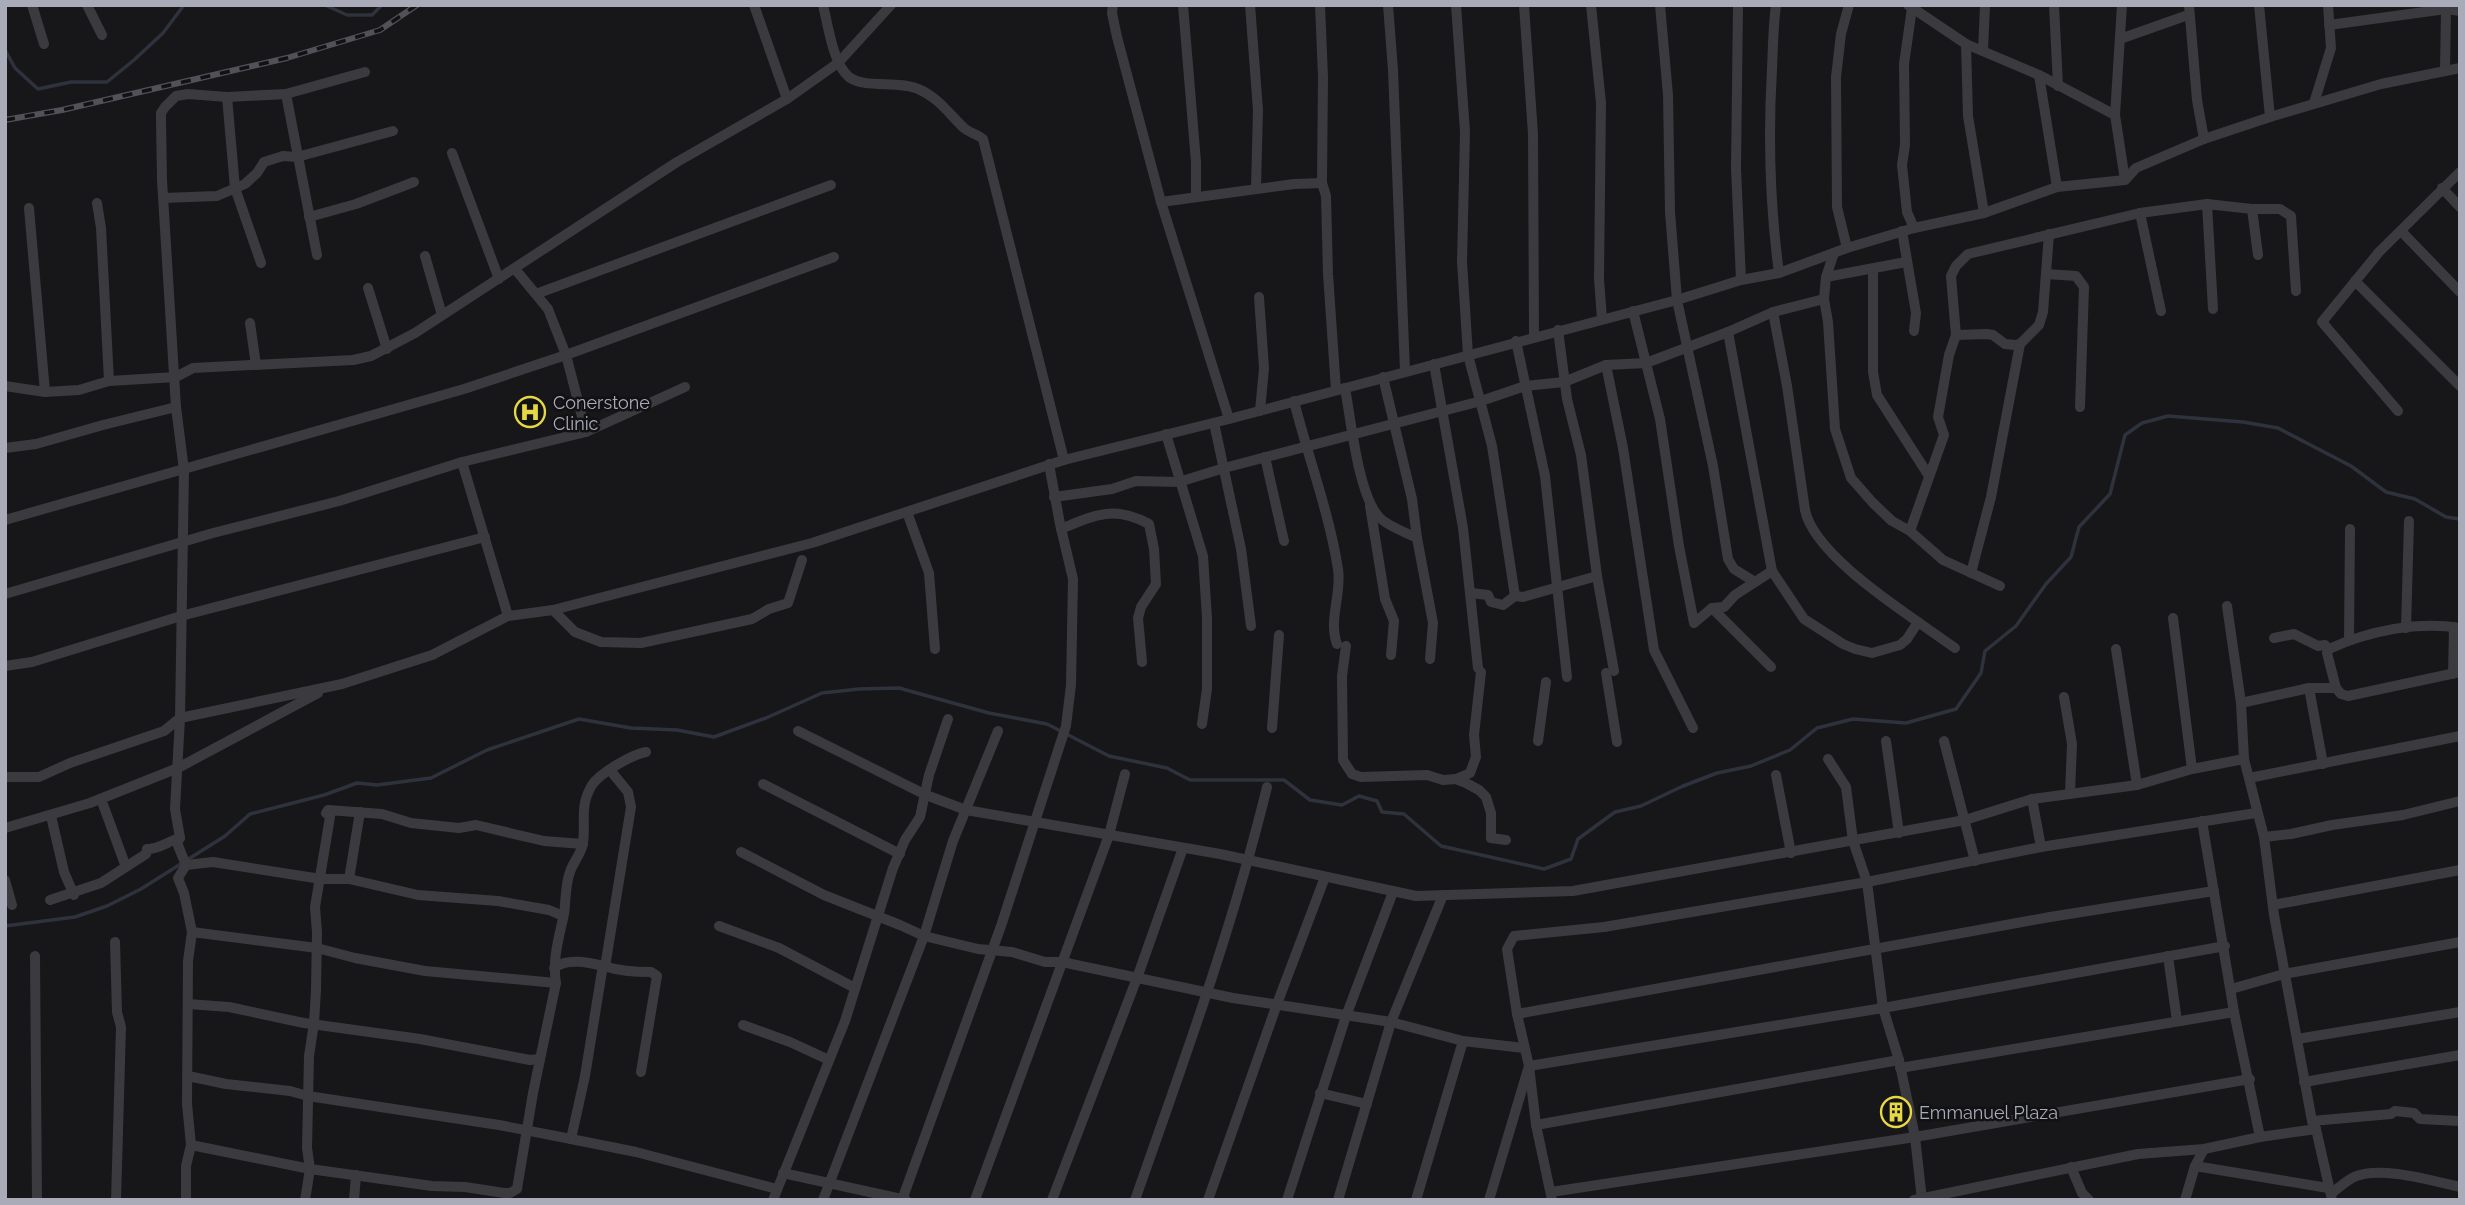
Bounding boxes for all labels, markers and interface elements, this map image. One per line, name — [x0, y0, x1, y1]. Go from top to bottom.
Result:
place label: Conerstone Clinic — [553, 392, 650, 434]
hospital icon: Conerstone Clinic — [513, 395, 547, 429]
building icon: Emmanuel Plaza — [1879, 1095, 1913, 1129]
place label: Emmanuel Plaza — [1919, 1102, 2058, 1123]

